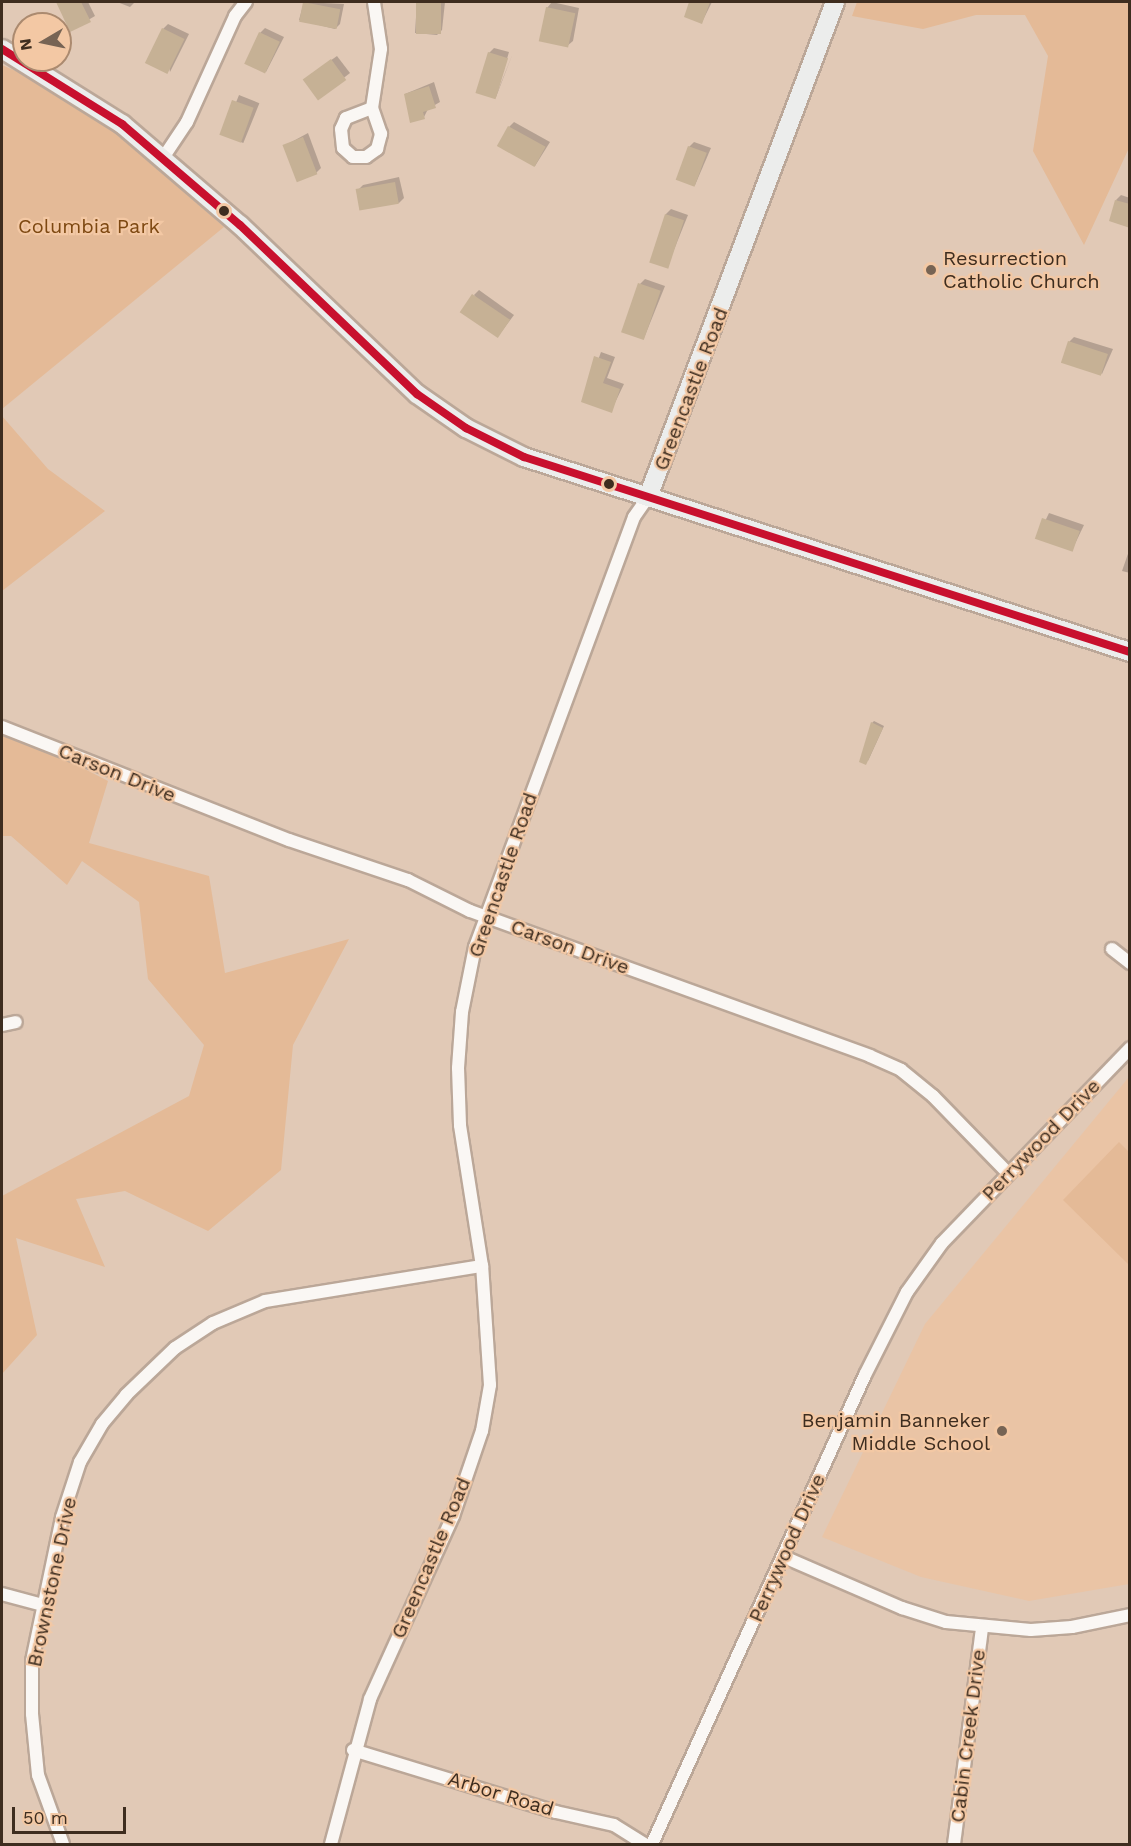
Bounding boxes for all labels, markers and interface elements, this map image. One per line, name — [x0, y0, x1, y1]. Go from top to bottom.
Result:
north arrow — [12, 12, 72, 72]
text: N — [15, 37, 36, 52]
unlabelled marker — [218, 205, 230, 217]
park label: Columbia Park — [18, 214, 160, 238]
place label: Resurrection Catholic Church — [943, 246, 1100, 293]
marker: Resurrection Catholic Church — [924, 263, 938, 277]
street label: Greencastle Road — [649, 304, 733, 474]
unlabelled marker — [603, 478, 615, 490]
street label: Carson Drive — [55, 739, 179, 807]
street label: Greencastle Road — [464, 790, 542, 960]
street label: Carson Drive — [508, 914, 632, 980]
street label: Perrywood Drive — [977, 1074, 1105, 1206]
place label: Benjamin Banneker Middle School — [801, 1408, 990, 1455]
marker: Benjamin Banneker Middle School — [995, 1424, 1009, 1438]
street label: Perrywood Drive — [744, 1470, 830, 1626]
street label: Greencastle Road — [386, 1474, 476, 1642]
street label: Brownstone Drive — [22, 1495, 82, 1669]
street label: Cabin Creek Drive — [945, 1648, 991, 1824]
street label: Arbor Road — [445, 1766, 557, 1822]
scale bar — [15, 1795, 129, 1833]
text: 50 m — [23, 1807, 68, 1828]

